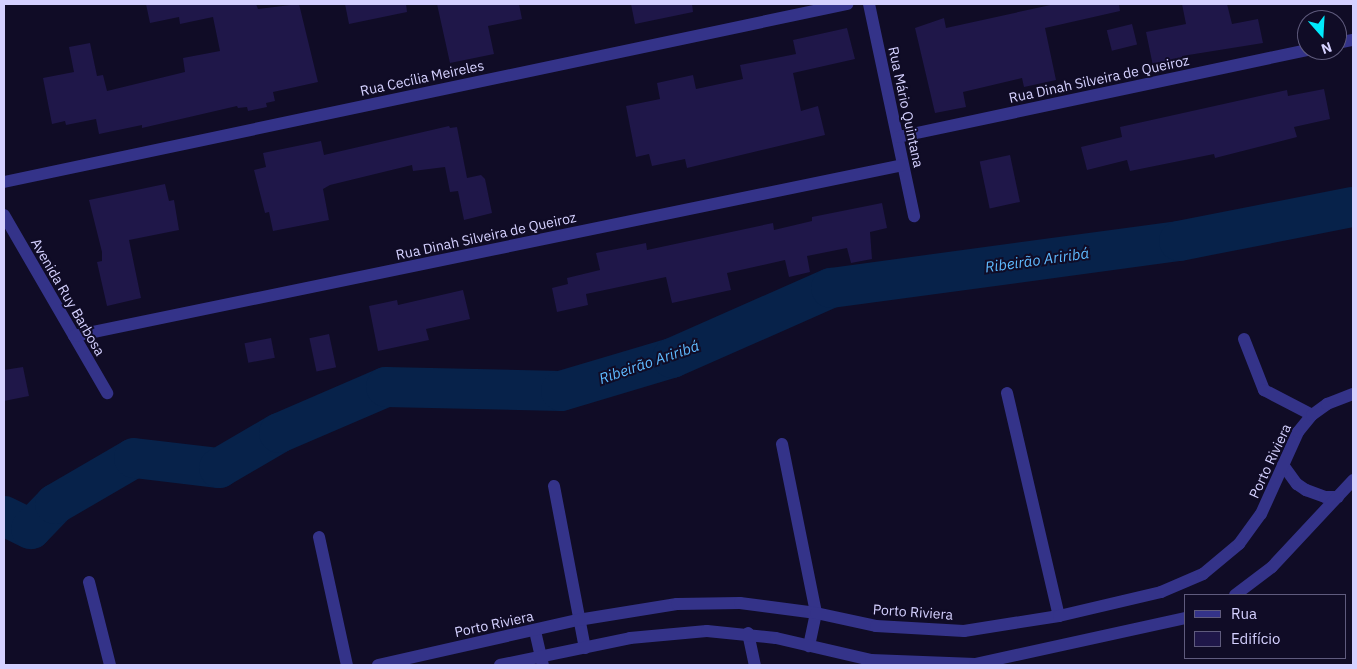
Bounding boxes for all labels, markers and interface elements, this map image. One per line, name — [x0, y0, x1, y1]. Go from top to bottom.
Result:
north arrow — [1297, 10, 1347, 60]
text: N — [1319, 38, 1334, 58]
street label: Rua Mário Quintana — [885, 45, 927, 169]
street label: Rua Dinah Silveira de Queiroz — [1007, 52, 1191, 106]
street label: Rua Cecília Meireles — [358, 57, 486, 99]
street label: Rua Dinah Silveira de Queiroz — [394, 209, 578, 263]
street label: Avenida Ruy Barbosa — [28, 235, 108, 359]
water label: Ribeirão Ariribá — [984, 244, 1090, 276]
water label: Ribeirão Ariribá — [596, 336, 702, 388]
street label: Porto Riviera — [1245, 421, 1295, 501]
legend — [1184, 594, 1347, 659]
street label: Porto Riviera — [872, 601, 954, 623]
text: Rua — [1231, 604, 1257, 623]
street label: Porto Riviera — [453, 607, 535, 641]
text: Edifício — [1231, 629, 1280, 648]

